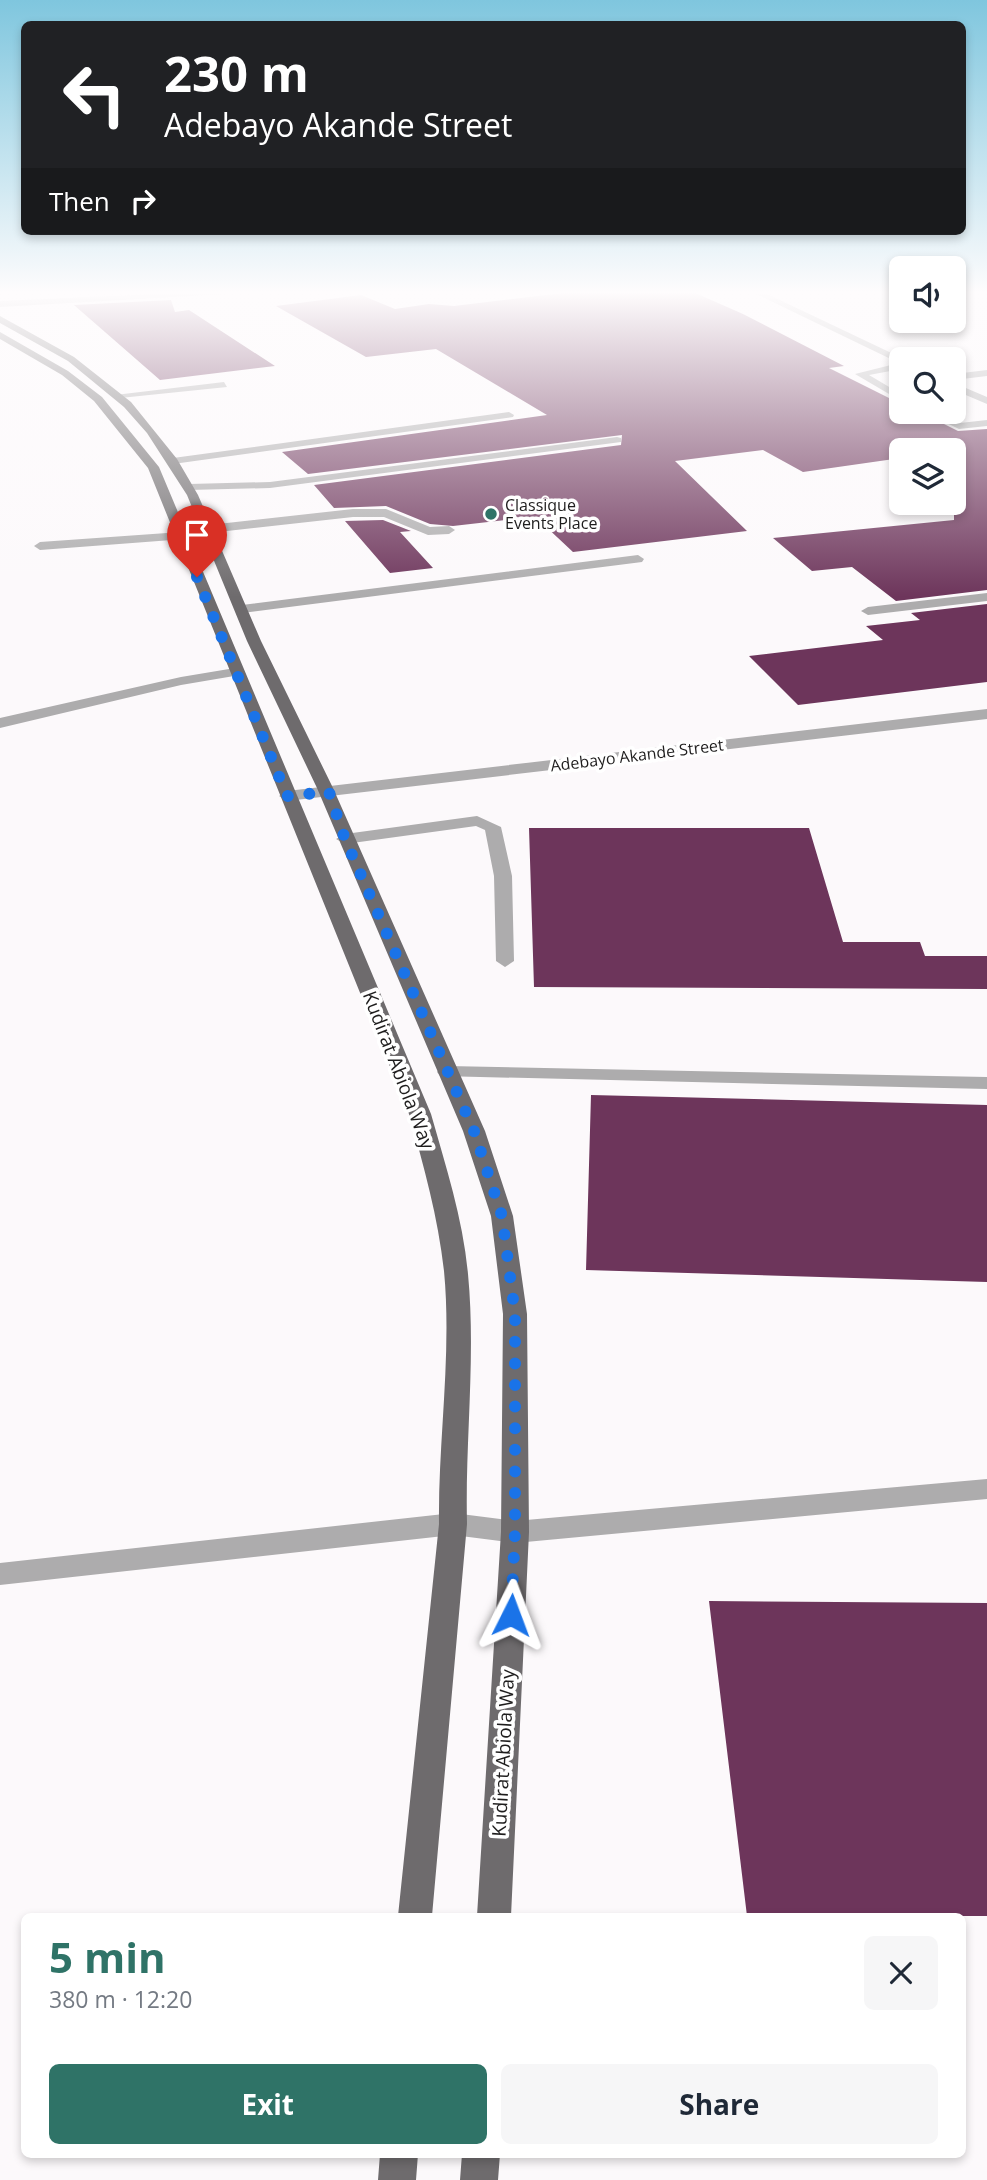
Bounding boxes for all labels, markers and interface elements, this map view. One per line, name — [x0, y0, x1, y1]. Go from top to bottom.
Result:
text: 230 m — [164, 40, 309, 106]
icon: left — [49, 49, 140, 140]
text: Adebayo Akande Street — [164, 103, 512, 146]
icon: right — [124, 182, 162, 220]
text: Then — [49, 183, 110, 219]
map controls — [889, 256, 966, 515]
button: sound — [889, 256, 966, 333]
button: search — [889, 347, 966, 424]
button: layers — [889, 438, 966, 515]
place label: Classique Events Place — [505, 494, 597, 534]
pin — [167, 505, 227, 577]
marker: Classique Events Place — [483, 506, 499, 522]
icon: arrive — [178, 516, 216, 554]
street label: Adebayo Akande Street — [549, 733, 725, 777]
street label: Kudirat Abiola Way — [357, 987, 441, 1153]
position arrow — [474, 1578, 548, 1652]
street label: Kudirat Abiola Way — [486, 1668, 520, 1837]
text: 5 min — [49, 1928, 166, 1985]
button: close — [864, 1936, 938, 2010]
text: 380 m · 12:20 — [49, 1983, 192, 2015]
button: Exit — [49, 2064, 487, 2144]
button: Share — [501, 2064, 938, 2144]

